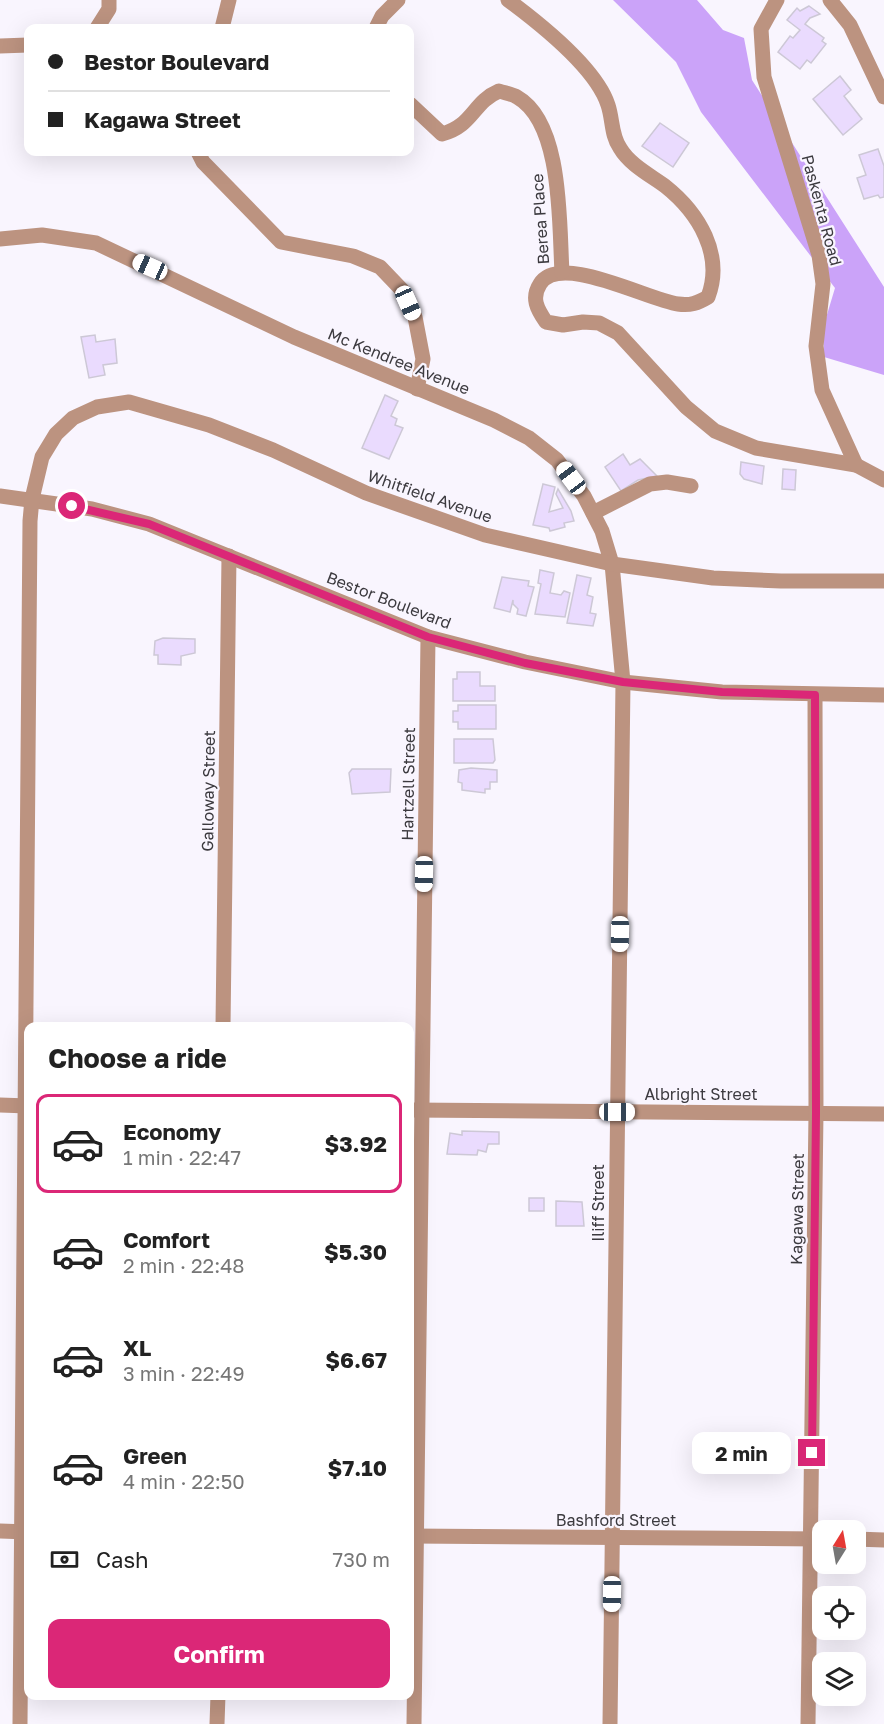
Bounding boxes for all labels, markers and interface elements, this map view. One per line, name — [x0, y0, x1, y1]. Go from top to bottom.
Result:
text: Bestor Boulevard — [84, 48, 269, 75]
text: Kagawa Street — [84, 106, 241, 133]
street label: Paskenta Road — [798, 152, 846, 268]
street label: Berea Place — [527, 173, 553, 265]
car — [130, 251, 170, 283]
car — [392, 283, 424, 323]
street label: Mc Kendree Avenue — [325, 323, 473, 399]
car — [553, 458, 589, 498]
street label: Whitfield Avenue — [365, 465, 495, 527]
route start — [58, 492, 85, 519]
street label: Bestor Boulevard — [324, 567, 454, 633]
street label: Hartzell Street — [397, 727, 419, 841]
street label: Galloway Street — [197, 730, 219, 852]
car — [415, 856, 433, 892]
car — [611, 916, 629, 952]
text: Choose a ride — [48, 1042, 227, 1074]
street label: Albright Street — [644, 1084, 758, 1104]
car — [599, 1103, 635, 1121]
icon: car — [51, 1117, 105, 1171]
text: Economy — [123, 1118, 221, 1145]
text: $3.92 — [324, 1130, 387, 1157]
text: 1 min · 22:47 — [123, 1145, 241, 1169]
street label: Kagawa Street — [786, 1153, 808, 1265]
street label: Iliff Street — [588, 1164, 608, 1242]
icon: car — [51, 1225, 105, 1279]
text: Comfort — [123, 1226, 210, 1253]
text: $5.30 — [324, 1238, 387, 1265]
text: 2 min · 22:48 — [123, 1253, 245, 1277]
icon: car — [51, 1333, 105, 1387]
text: XL — [123, 1334, 151, 1361]
text: $6.67 — [325, 1346, 387, 1373]
text: 3 min · 22:49 — [123, 1361, 245, 1385]
callout: 2 min — [692, 1432, 791, 1474]
route end — [798, 1439, 825, 1466]
icon: car — [51, 1441, 105, 1495]
text: 2 min — [715, 1441, 768, 1465]
text: Green — [123, 1442, 187, 1469]
text: $7.10 — [328, 1454, 387, 1481]
text: 4 min · 22:50 — [123, 1469, 245, 1493]
street label: Bashford Street — [556, 1510, 676, 1530]
north arrow — [812, 1520, 866, 1574]
map controls — [812, 1520, 866, 1706]
icon: cash — [48, 1543, 81, 1576]
text: Cash — [96, 1546, 149, 1573]
text: 730 m — [333, 1547, 390, 1571]
car — [603, 1576, 621, 1612]
button: locate — [812, 1586, 866, 1640]
button: Confirm — [48, 1619, 390, 1688]
button: layers — [812, 1652, 866, 1706]

